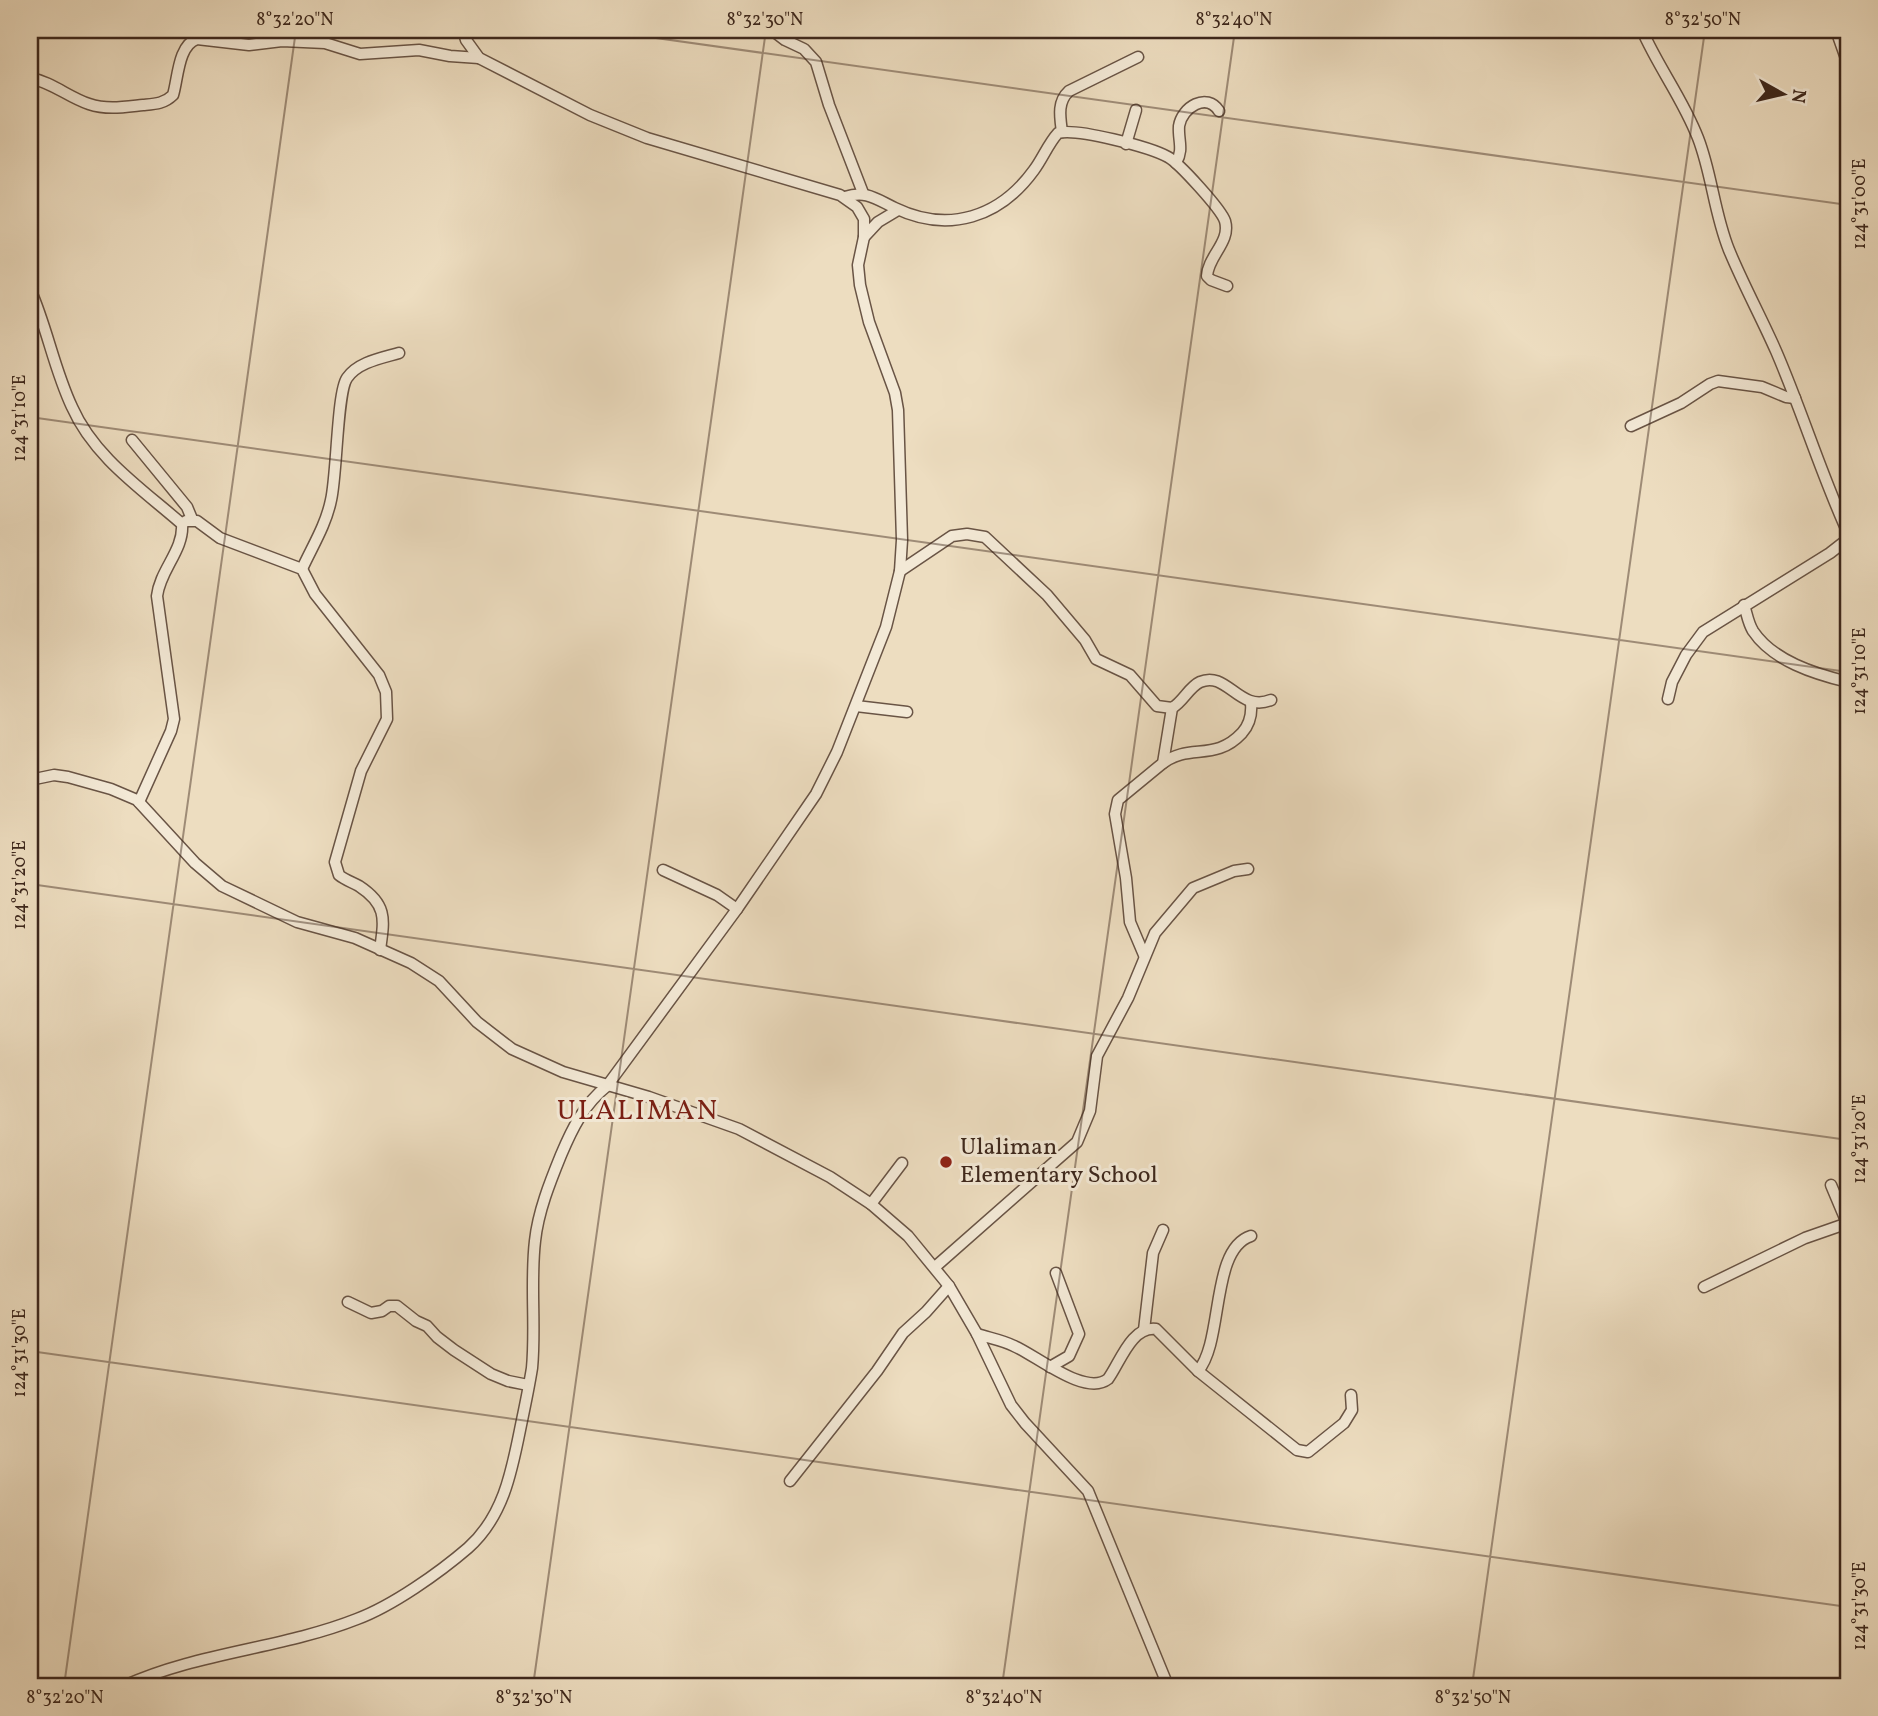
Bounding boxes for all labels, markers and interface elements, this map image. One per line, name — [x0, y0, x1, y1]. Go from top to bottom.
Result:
text: 8°32'20"N — [256, 8, 334, 33]
text: 8°32'30"N — [727, 8, 803, 33]
text: 8°32'40"N — [1196, 8, 1272, 33]
text: 8°32'50"N — [1665, 8, 1741, 33]
north arrow — [1748, 60, 1818, 130]
text: N — [1784, 87, 1812, 105]
text: 124°31'00"E — [1848, 158, 1873, 250]
text: 124°31'10"E — [8, 374, 33, 462]
text: 124°31'10"E — [1848, 627, 1873, 715]
text: 124°31'20"E — [8, 840, 33, 930]
district label: ULALIMAN — [557, 1092, 719, 1131]
text: 124°31'20"E — [1848, 1094, 1873, 1184]
place label: Ulaliman Elementary School — [960, 1131, 1158, 1193]
marker: Ulaliman Elementary School — [938, 1154, 954, 1170]
text: 124°31'30"E — [8, 1308, 33, 1398]
text: 124°31'30"E — [1848, 1561, 1873, 1651]
text: 8°32'20"N — [26, 1686, 104, 1711]
text: 8°32'30"N — [496, 1686, 572, 1711]
text: 8°32'40"N — [966, 1686, 1042, 1711]
text: 8°32'50"N — [1435, 1686, 1511, 1711]

